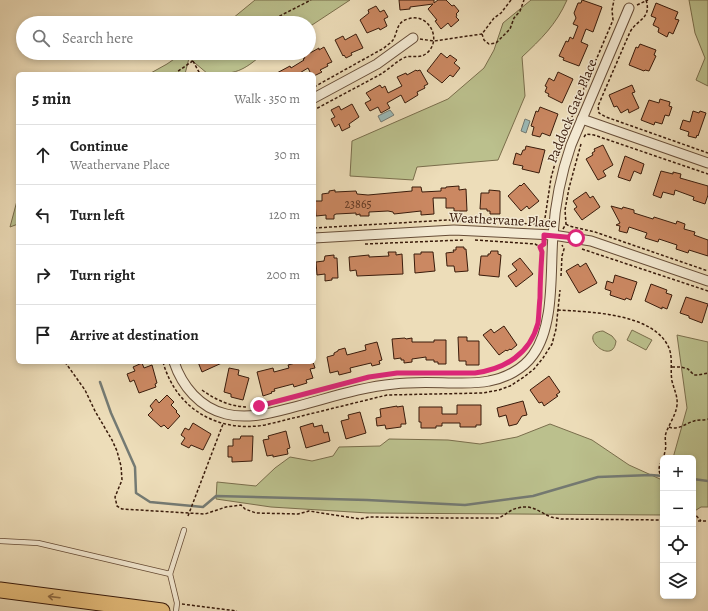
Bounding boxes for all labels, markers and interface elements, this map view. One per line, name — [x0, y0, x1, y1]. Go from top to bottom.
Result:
search box — [16, 16, 316, 60]
icon: search — [30, 27, 52, 49]
text: Search here — [62, 28, 133, 48]
street label: Paddock Gate Place — [542, 56, 602, 166]
text: 5 min — [32, 87, 71, 110]
text: Walk · 350 m — [234, 90, 300, 107]
text: Continue — [70, 136, 128, 156]
icon: ahead — [32, 144, 54, 166]
text: 30 m — [274, 146, 300, 163]
text: Weathervane Place — [70, 156, 170, 173]
house number: 23865 — [344, 196, 372, 212]
icon: left — [32, 204, 54, 226]
text: Turn left — [70, 205, 125, 225]
text: 120 m — [269, 206, 300, 223]
street label: Weathervane Place — [448, 208, 557, 232]
route start — [567, 229, 585, 247]
icon: right — [32, 264, 54, 286]
text: Turn right — [70, 265, 135, 285]
text: 200 m — [267, 266, 300, 283]
icon: arrive — [32, 324, 54, 346]
text: Arrive at destination — [70, 325, 199, 345]
route end — [250, 397, 268, 415]
map controls — [660, 455, 696, 599]
button: + — [660, 455, 696, 491]
button: − — [660, 491, 696, 527]
button: locate — [660, 527, 696, 563]
button: layers — [660, 563, 696, 599]
one-way arrow — [48, 593, 61, 601]

